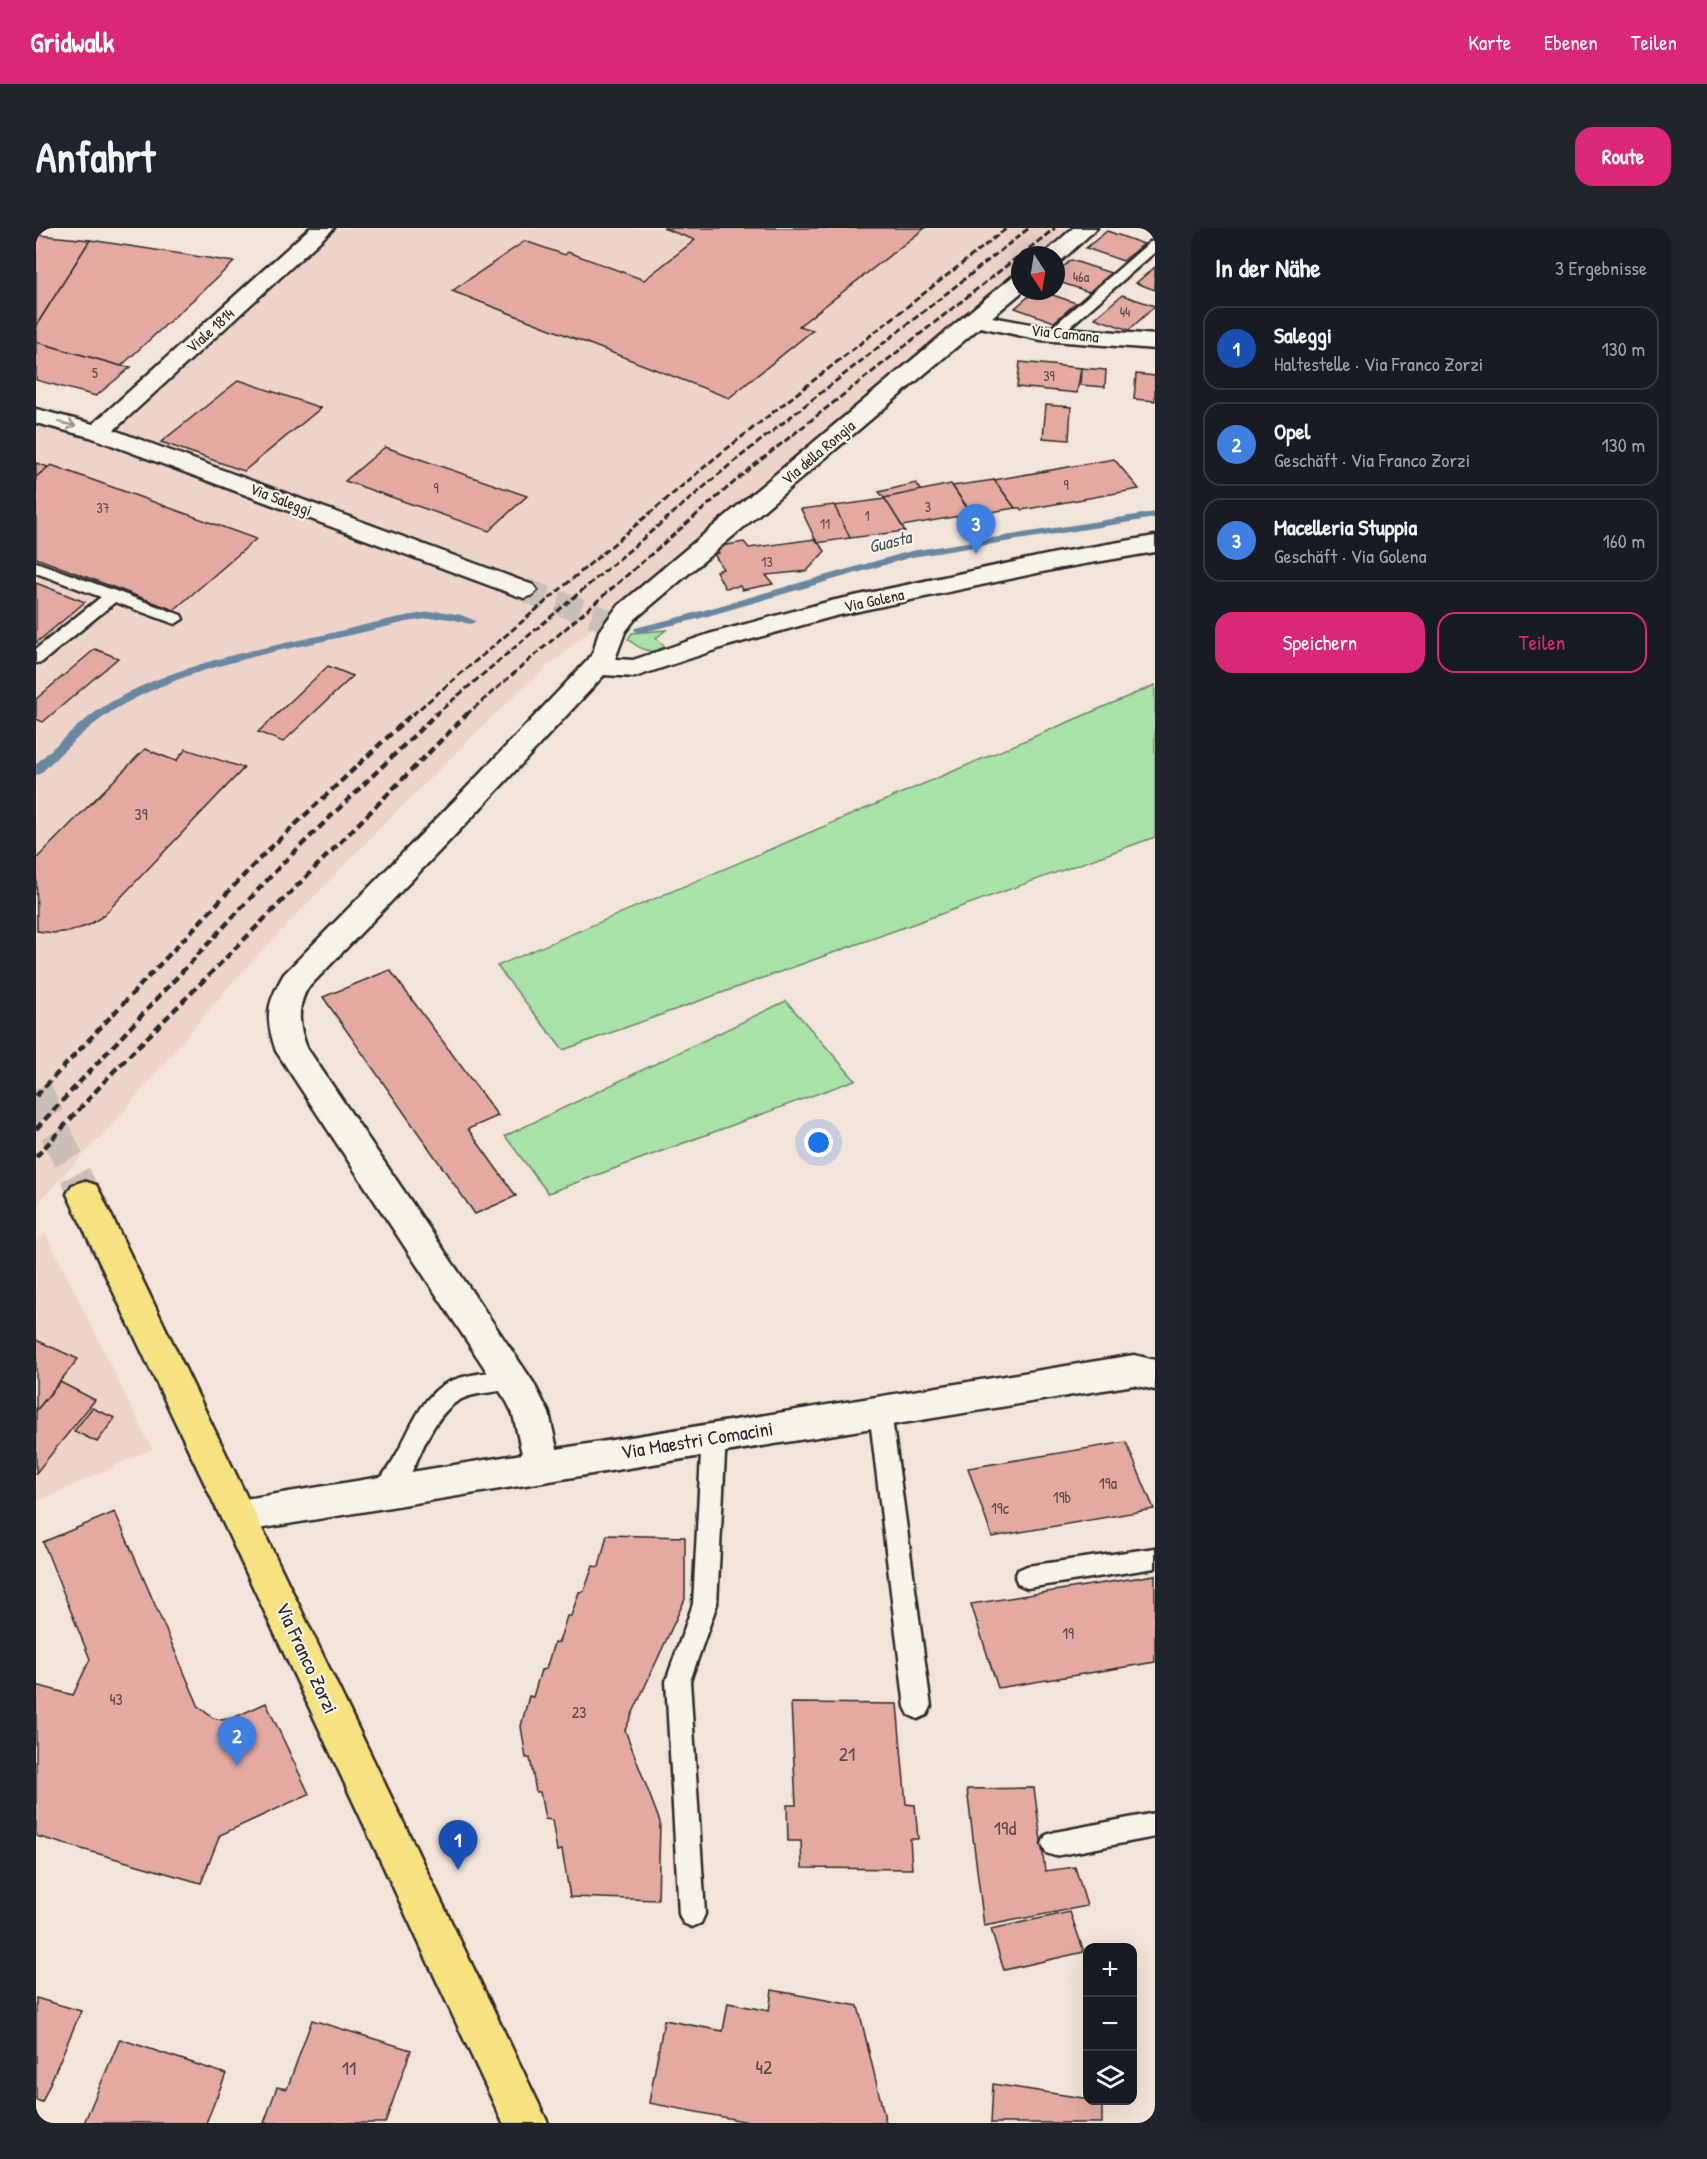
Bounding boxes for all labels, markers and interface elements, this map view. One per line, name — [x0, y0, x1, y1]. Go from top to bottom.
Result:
text: Gridwalk — [30, 23, 114, 61]
text: Karte — [1468, 28, 1511, 57]
text: Ebenen — [1544, 28, 1598, 57]
text: Teilen — [1631, 28, 1677, 57]
button: Route — [1575, 127, 1671, 186]
text: Anfahrt — [36, 128, 155, 185]
north arrow — [1011, 246, 1065, 300]
text: In der Nähe — [1215, 250, 1321, 285]
text: 3 Ergebnisse — [1555, 254, 1647, 281]
house number: 46a — [1073, 267, 1090, 286]
house number: 44 — [1120, 302, 1130, 321]
street label: Viale 1814 — [181, 303, 239, 357]
street label: Via Camana — [1030, 318, 1100, 348]
text: Saleggi — [1274, 320, 1332, 350]
text: 1 — [1233, 335, 1240, 362]
text: 130 m — [1602, 335, 1645, 362]
text: Haltestelle · Via Franco Zorzi — [1274, 350, 1483, 377]
house number: 5 — [92, 363, 98, 382]
house number: 39 — [1043, 366, 1055, 385]
street label: Via della Rongia — [776, 415, 860, 489]
text: Opel — [1274, 416, 1310, 446]
one-way arrow — [57, 419, 76, 431]
text: 2 — [1232, 431, 1241, 458]
text: 130 m — [1602, 431, 1645, 458]
text: Geschäft · Via Franco Zorzi — [1274, 446, 1470, 473]
house number: 9 — [1063, 475, 1069, 494]
street label: Via Saleggi — [247, 477, 315, 521]
house number: 9 — [433, 478, 439, 497]
house number: 3 — [925, 497, 931, 516]
house number: 37 — [96, 498, 110, 517]
pin: 3 — [956, 504, 996, 554]
house number: 1 — [864, 506, 870, 525]
text: Macelleria Stuppia — [1274, 512, 1417, 542]
house number: 11 — [820, 514, 830, 533]
water label: Guasta — [866, 524, 916, 559]
text: 3 — [1232, 527, 1241, 554]
text: 160 m — [1603, 527, 1645, 554]
text: Geschäft · Via Golena — [1274, 542, 1427, 569]
house number: 13 — [761, 552, 773, 571]
street label: Via Golena — [842, 583, 906, 617]
button: Speichern — [1215, 612, 1425, 673]
button: Teilen — [1437, 612, 1647, 673]
house number: 39 — [134, 803, 148, 825]
your location — [804, 1128, 833, 1157]
street label: Via Maestri Comacini — [619, 1414, 775, 1465]
house number: 19a — [1099, 1472, 1117, 1494]
house number: 19b — [1053, 1486, 1071, 1508]
house number: 19c — [991, 1497, 1010, 1519]
street label: Via Franco Zorzi — [270, 1598, 345, 1718]
house number: 19 — [1062, 1622, 1074, 1644]
house number: 43 — [109, 1688, 123, 1710]
house number: 23 — [572, 1701, 586, 1723]
pin: 2 — [218, 1716, 256, 1766]
house number: 21 — [839, 1740, 855, 1767]
house number: 19d — [994, 1814, 1016, 1841]
pin: 1 — [438, 1820, 478, 1870]
map controls — [1083, 1943, 1137, 2105]
button: + — [1083, 1943, 1137, 1997]
button: − — [1083, 1997, 1137, 2051]
button: layers — [1083, 2051, 1137, 2105]
house number: 42 — [756, 2053, 773, 2080]
house number: 11 — [342, 2054, 356, 2081]

